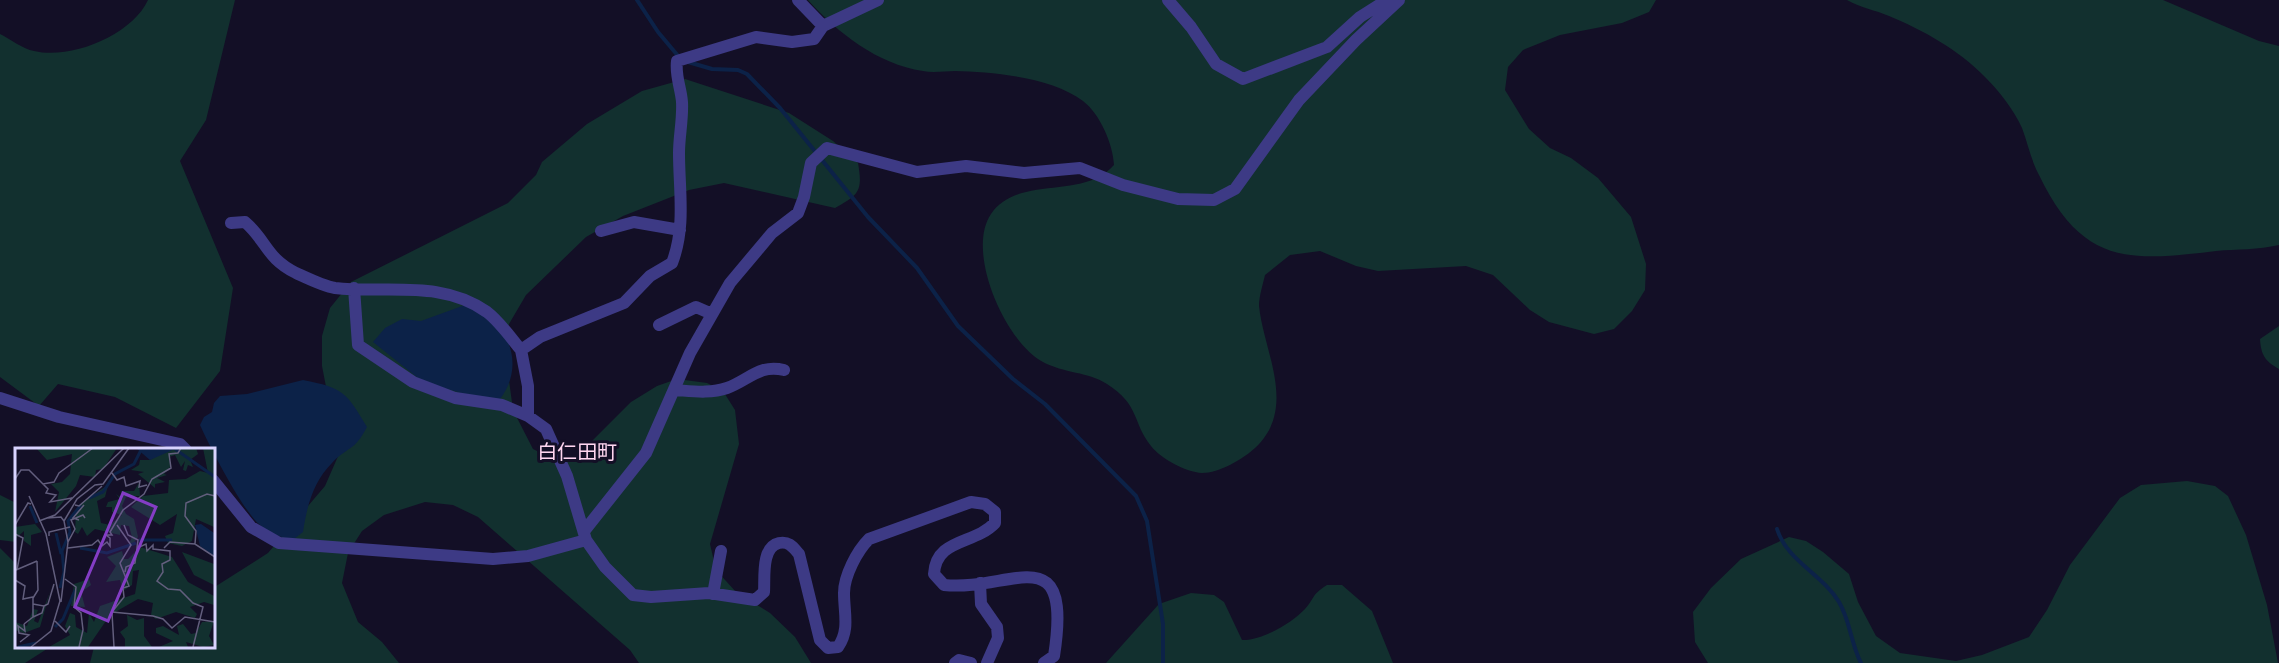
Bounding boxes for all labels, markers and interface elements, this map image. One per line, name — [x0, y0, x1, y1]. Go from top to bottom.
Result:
district label: 白仁田町 — [537, 438, 617, 465]
inset map — [15, 448, 214, 648]

